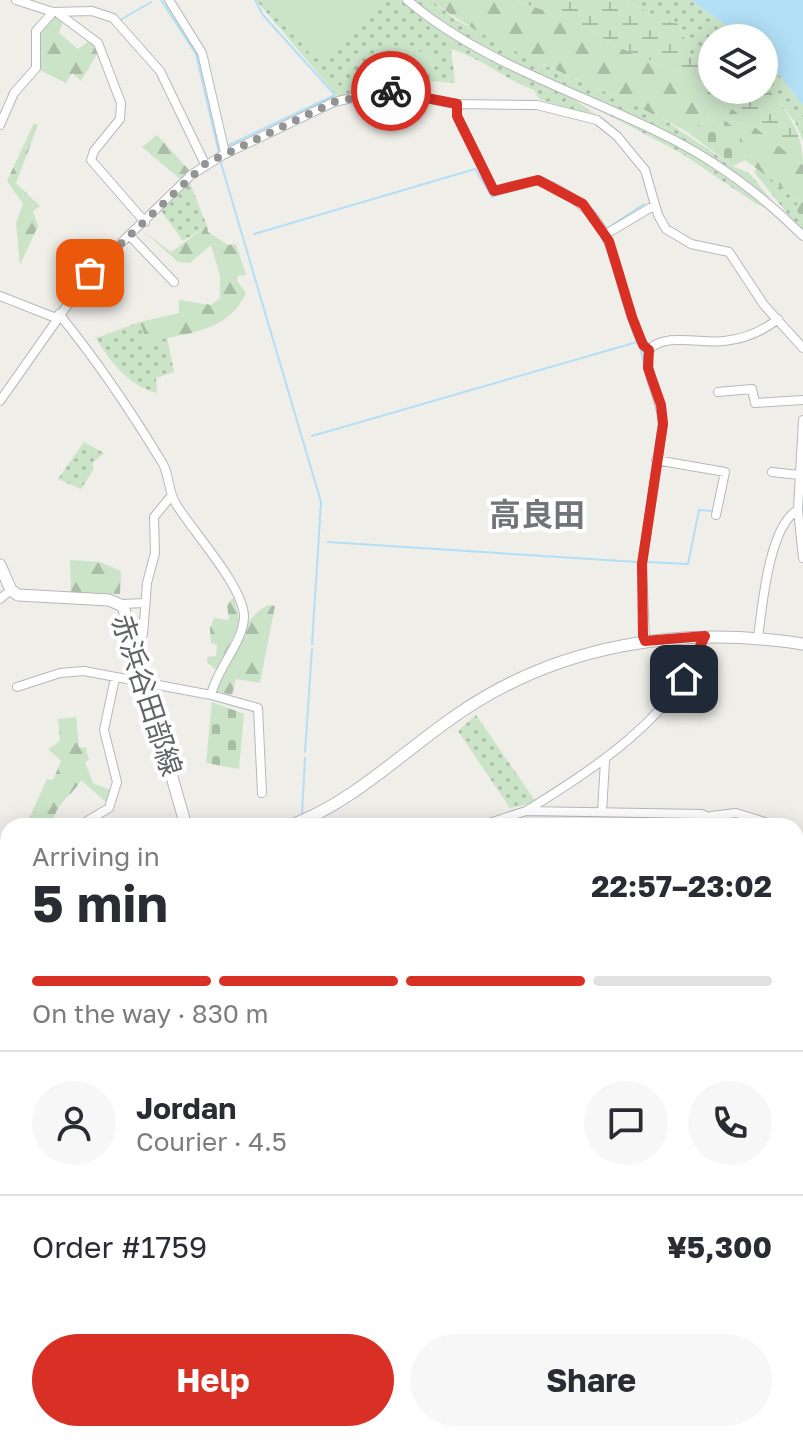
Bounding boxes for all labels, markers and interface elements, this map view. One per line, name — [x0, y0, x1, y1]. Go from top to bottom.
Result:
map controls — [698, 24, 778, 104]
button: layers — [698, 24, 778, 104]
courier — [351, 51, 431, 131]
icon: bike — [369, 69, 413, 113]
pin — [56, 239, 124, 307]
icon: bag — [68, 251, 112, 295]
district label: 高良田 — [489, 495, 585, 533]
street label: 赤浜谷田部線 — [106, 610, 189, 780]
pin — [650, 645, 718, 713]
icon: home — [662, 657, 706, 701]
text: Arriving in — [32, 841, 160, 872]
text: 22:57–23:02 — [591, 868, 772, 904]
text: 5 min — [32, 871, 168, 933]
text: On the way · 830 m — [32, 998, 268, 1029]
button: person — [32, 1081, 116, 1165]
button: chat — [584, 1081, 668, 1165]
button: phone — [688, 1081, 772, 1165]
text: Jordan — [136, 1090, 236, 1126]
text: Courier · 4.5 — [136, 1126, 287, 1157]
text: Order #1759 — [32, 1229, 207, 1265]
text: ¥5,300 — [667, 1229, 772, 1265]
button: Help — [32, 1334, 394, 1426]
button: Share — [410, 1334, 772, 1426]

